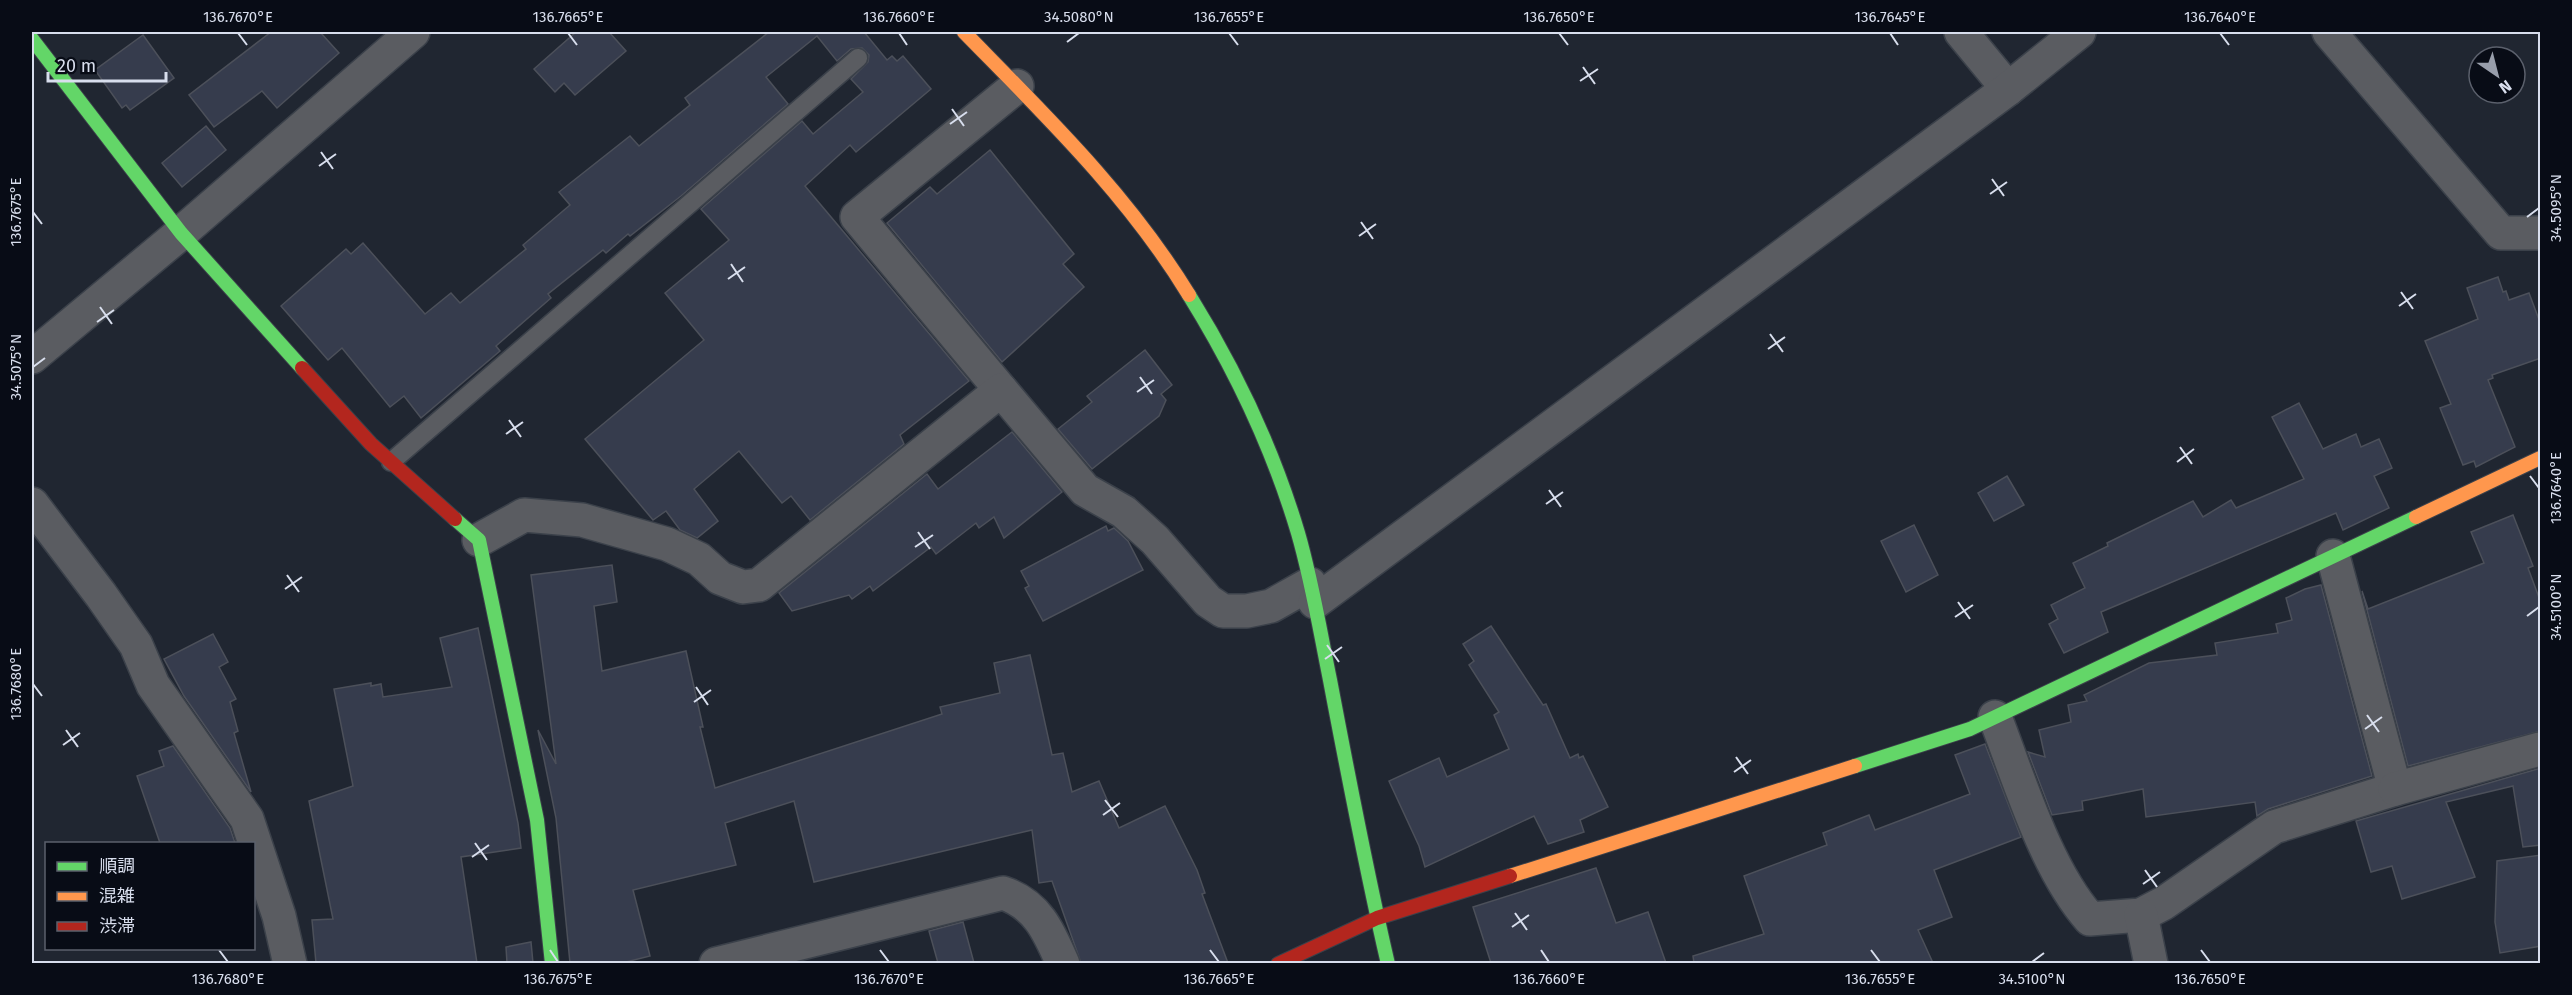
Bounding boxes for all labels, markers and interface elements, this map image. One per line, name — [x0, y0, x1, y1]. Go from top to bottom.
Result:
text: 136.7670°E — [203, 8, 273, 26]
text: 136.7665°E — [532, 8, 604, 26]
text: 136.7660°E — [863, 8, 935, 26]
text: 34.5080°N — [1044, 8, 1114, 26]
text: 136.7655°E — [1194, 8, 1264, 26]
text: 136.7650°E — [1523, 8, 1595, 26]
text: 136.7645°E — [1855, 8, 1925, 26]
text: 136.7640°E — [2184, 8, 2256, 26]
scale bar — [48, 45, 166, 83]
north arrow — [2467, 45, 2527, 105]
text: 20 m — [57, 55, 96, 77]
text: N — [2496, 76, 2515, 98]
text: 34.5095°N — [2547, 174, 2565, 242]
text: 136.7675°E — [7, 177, 25, 247]
text: 34.5075°N — [7, 334, 25, 400]
text: 136.7640°E — [2547, 452, 2565, 524]
text: 34.5100°N — [2547, 573, 2565, 641]
text: 136.7680°E — [7, 648, 25, 720]
legend — [45, 842, 255, 950]
text: 順調 — [99, 855, 135, 877]
text: 混雑 — [99, 885, 135, 907]
text: 渋滞 — [99, 915, 135, 937]
text: 136.7680°E — [192, 970, 264, 988]
text: 136.7675°E — [523, 970, 593, 988]
text: 136.7670°E — [854, 970, 924, 988]
text: 136.7665°E — [1183, 970, 1255, 988]
text: 136.7660°E — [1513, 970, 1585, 988]
text: 136.7655°E — [1845, 970, 1915, 988]
text: 34.5100°N — [1998, 970, 2066, 988]
text: 136.7650°E — [2174, 970, 2246, 988]

